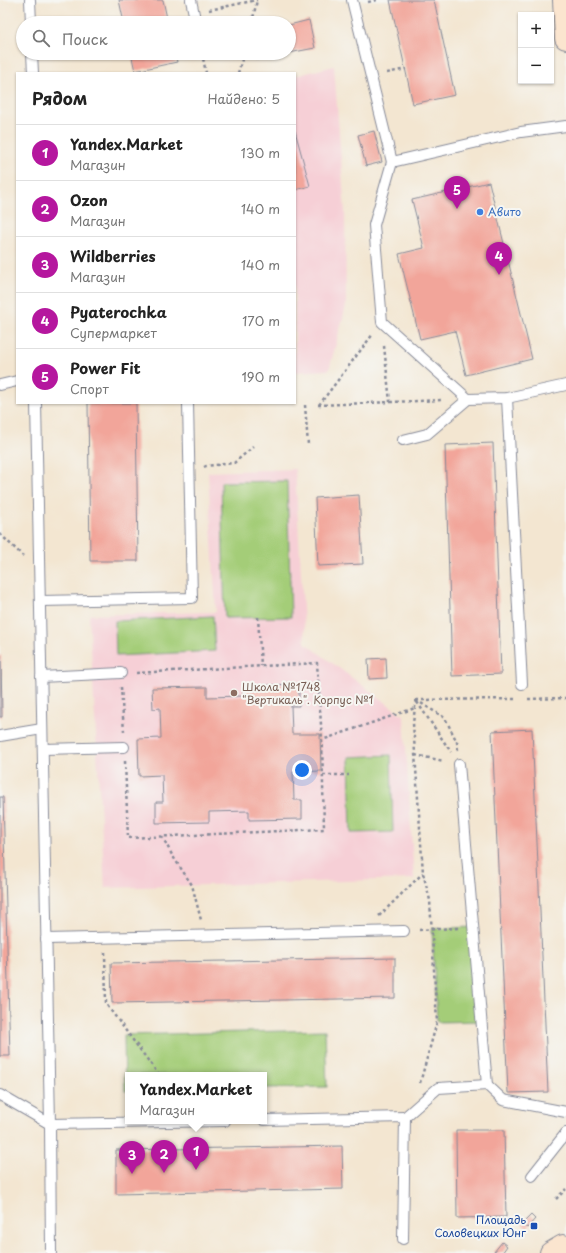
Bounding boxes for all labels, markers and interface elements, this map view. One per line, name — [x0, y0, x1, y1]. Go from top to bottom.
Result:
map controls — [518, 12, 554, 84]
button: + — [518, 12, 554, 48]
search box — [16, 16, 296, 60]
icon: search — [30, 27, 52, 49]
text: Поиск — [62, 27, 108, 50]
button: − — [518, 48, 554, 84]
text: Рядом — [32, 85, 87, 111]
text: Найдено: 5 — [208, 89, 280, 108]
text: Yandex.Market — [70, 132, 183, 155]
text: 1 — [42, 143, 48, 162]
text: 130 m — [241, 143, 280, 162]
text: Магазин — [70, 155, 126, 174]
pin: 5 — [444, 176, 470, 209]
text: Ozon — [70, 188, 108, 211]
text: 2 — [40, 199, 50, 218]
text: 140 m — [241, 199, 280, 218]
place label: Авито — [488, 203, 521, 220]
marker: Авито — [475, 207, 485, 217]
text: Магазин — [70, 211, 126, 230]
pin: 4 — [486, 242, 512, 275]
text: Wildberries — [70, 244, 156, 267]
text: 3 — [41, 255, 49, 274]
text: 140 m — [241, 255, 280, 274]
text: Магазин — [70, 267, 126, 286]
text: Pyaterochka — [70, 300, 167, 323]
text: 4 — [41, 311, 49, 330]
text: 170 m — [242, 311, 280, 330]
text: Супермаркет — [70, 323, 157, 342]
text: Power Fit — [70, 356, 141, 379]
text: 5 — [41, 367, 49, 386]
text: 190 m — [241, 367, 280, 386]
text: Спорт — [70, 379, 109, 398]
place label: Школа №1748 "Вертикаль". Корпус №1 — [242, 678, 374, 708]
marker: Школа №1748 "Вертикаль". Корпус №1 — [229, 688, 239, 698]
your location — [292, 760, 312, 780]
popup — [125, 1072, 267, 1124]
text: Yandex.Market — [140, 1077, 252, 1100]
text: Магазин — [140, 1100, 195, 1119]
pin: 1 — [183, 1137, 209, 1170]
pin: 2 — [151, 1140, 177, 1173]
pin: 3 — [119, 1141, 145, 1174]
place label: Площадь Соловецких Юнг — [434, 1211, 526, 1241]
marker: Площадь Соловецких Юнг — [529, 1221, 539, 1231]

